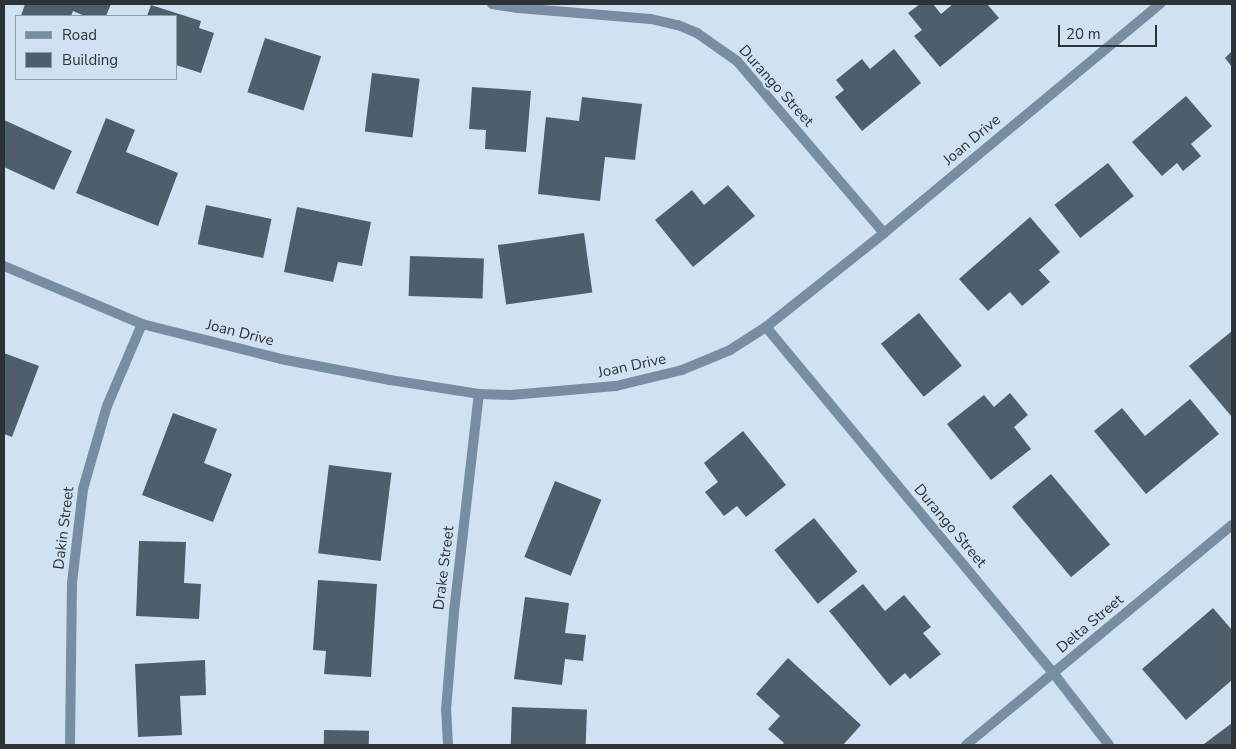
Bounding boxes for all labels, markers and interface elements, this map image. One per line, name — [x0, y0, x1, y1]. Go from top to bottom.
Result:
legend — [15, 15, 178, 80]
scale bar — [1061, 15, 1160, 47]
text: 20 m — [1066, 24, 1101, 44]
text: Road — [62, 25, 97, 45]
street label: Durango Street — [735, 42, 817, 130]
text: Building — [62, 50, 118, 70]
street label: Joan Drive — [940, 111, 1004, 169]
street label: Joan Drive — [204, 316, 276, 350]
street label: Joan Drive — [596, 350, 668, 382]
street label: Durango Street — [910, 481, 990, 571]
street label: Dakin Street — [50, 486, 78, 570]
street label: Drake Street — [430, 525, 458, 611]
street label: Delta Street — [1053, 591, 1127, 657]

